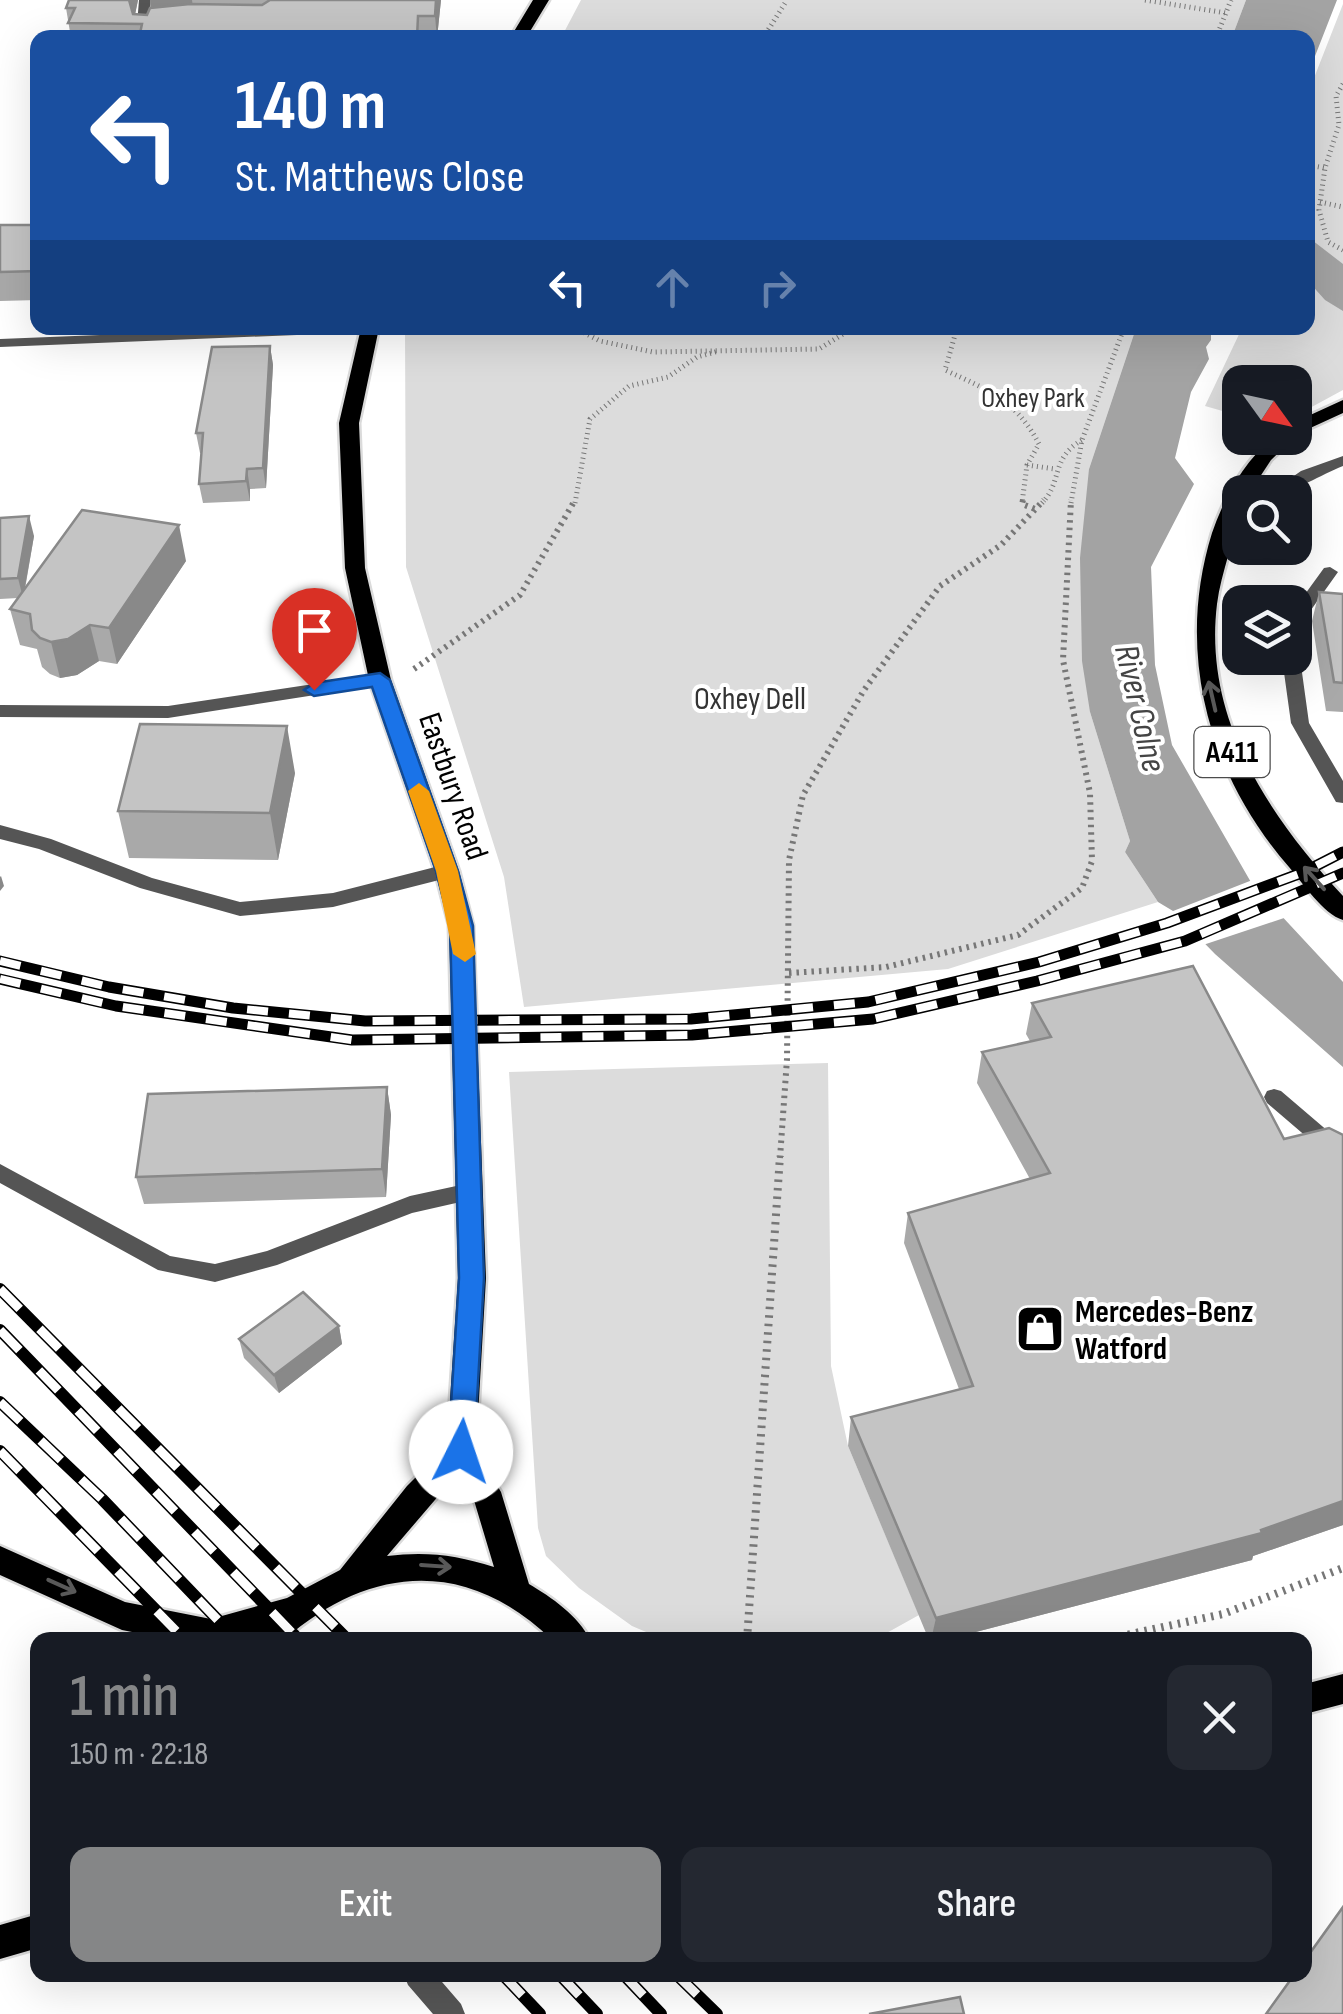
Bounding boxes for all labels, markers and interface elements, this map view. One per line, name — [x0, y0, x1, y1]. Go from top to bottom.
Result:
text: 140 m — [235, 65, 386, 149]
icon: left — [70, 70, 200, 200]
text: St. Matthews Close — [235, 150, 525, 205]
icon: left — [540, 260, 595, 315]
icon: ahead — [645, 260, 700, 315]
icon: right — [750, 260, 805, 315]
north arrow — [1222, 365, 1312, 455]
map controls — [1222, 365, 1312, 675]
park label: Oxhey Park — [981, 382, 1085, 415]
button: search — [1222, 475, 1312, 565]
button: layers — [1222, 585, 1312, 675]
pin — [272, 588, 357, 691]
icon: arrive — [287, 603, 342, 658]
water label: River Colne — [1104, 640, 1175, 777]
park label: Oxhey Dell — [694, 680, 806, 719]
one-way arrow — [1202, 681, 1220, 713]
street label: Eastbury Road — [409, 708, 496, 865]
road number: A411 — [1194, 727, 1270, 777]
one-way arrow — [1302, 866, 1326, 892]
place label: Mercedes-Benz Watford — [1075, 1293, 1253, 1369]
shop icon: Mercedes-Benz Watford — [1014, 1303, 1066, 1355]
position arrow — [409, 1400, 513, 1504]
one-way arrow — [419, 1557, 451, 1576]
one-way arrow — [46, 1578, 76, 1597]
text: 1 min — [70, 1661, 179, 1733]
button: close — [1167, 1665, 1272, 1770]
text: 150 m · 22:18 — [70, 1735, 208, 1774]
button: Exit — [70, 1847, 661, 1962]
button: Share — [681, 1847, 1272, 1962]

